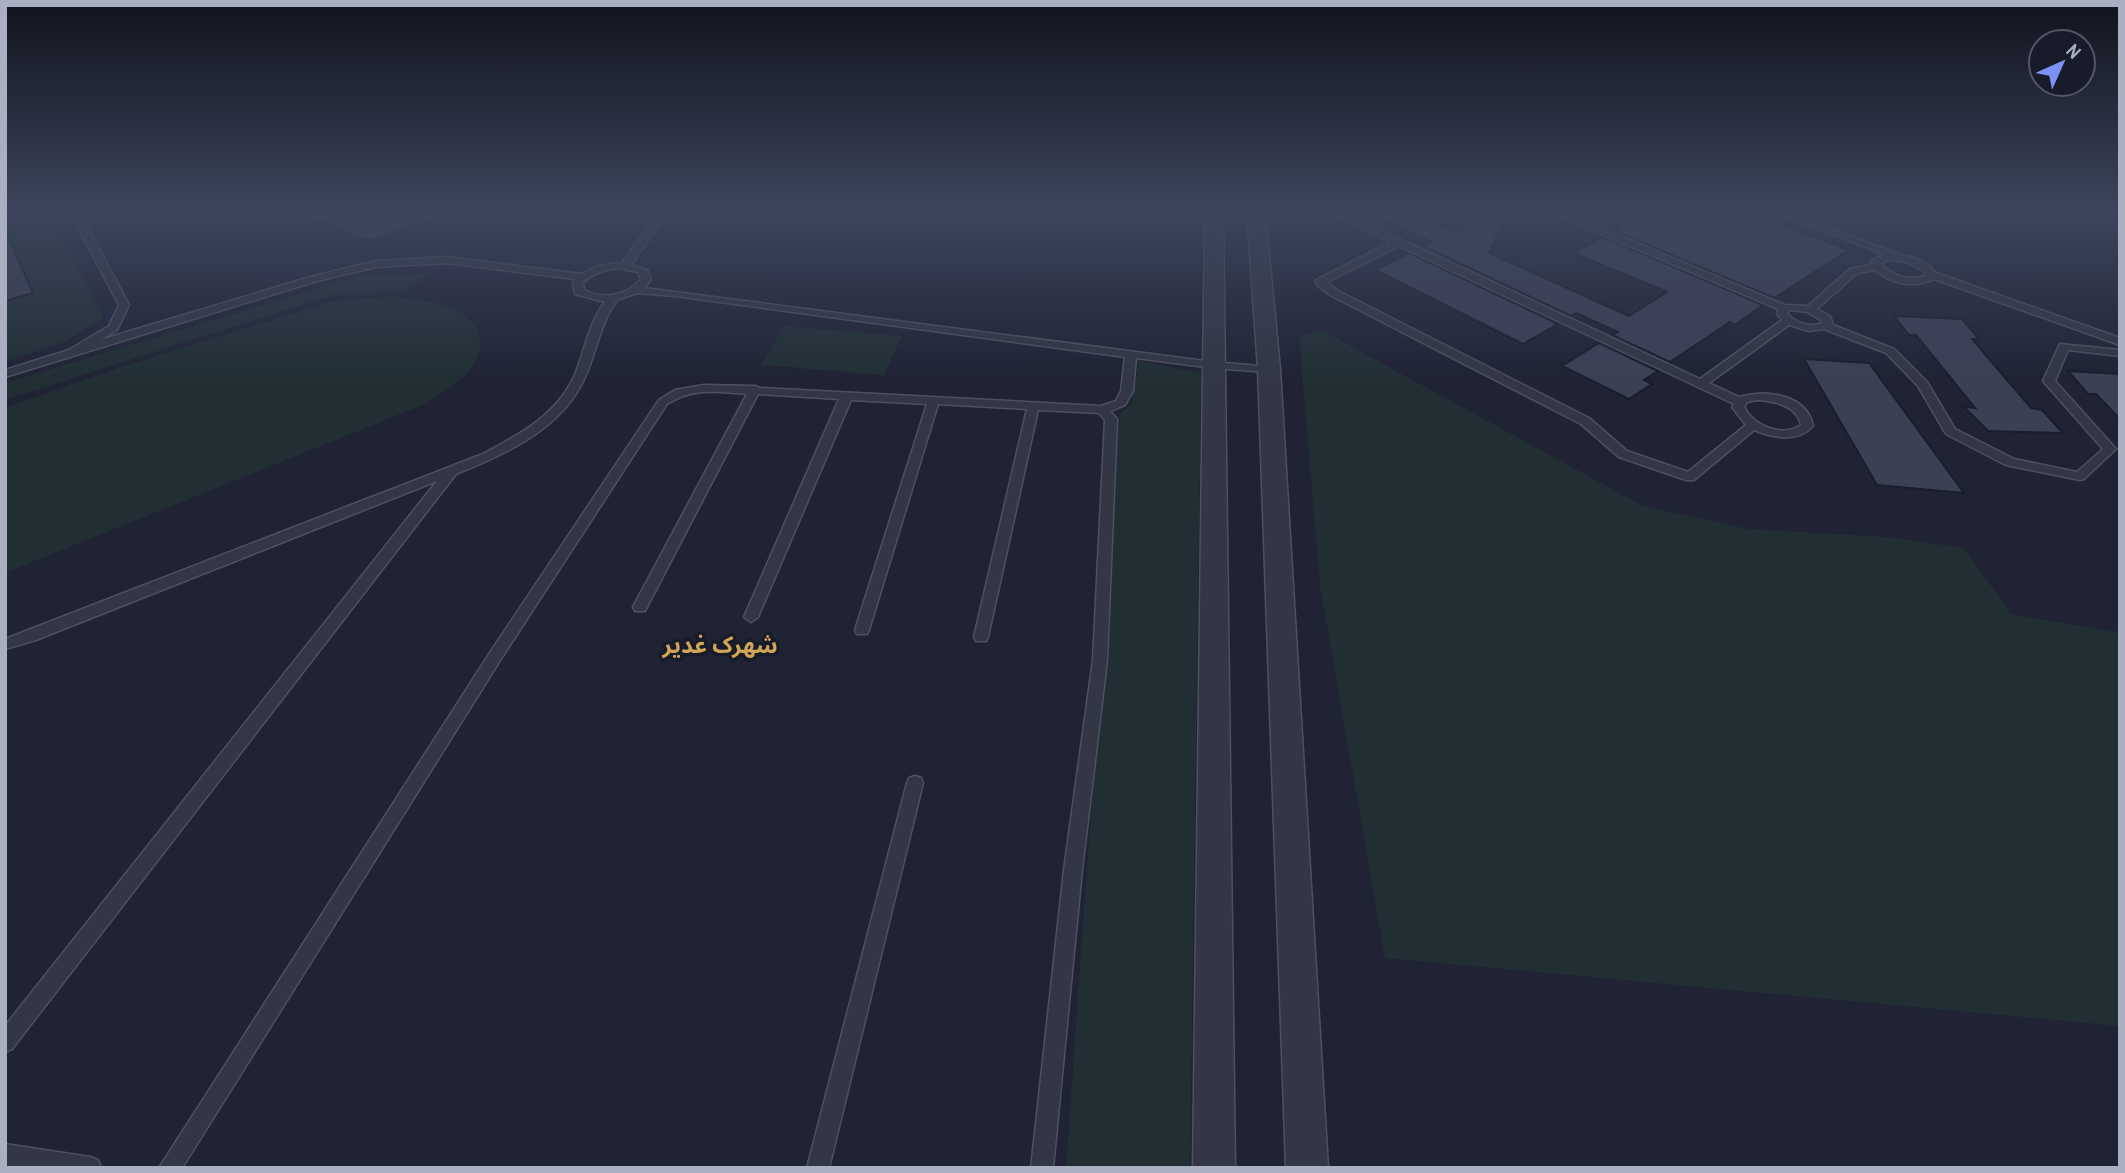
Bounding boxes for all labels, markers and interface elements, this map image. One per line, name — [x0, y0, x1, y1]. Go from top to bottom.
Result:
north arrow — [2027, 28, 2097, 98]
text: N — [2061, 38, 2087, 64]
district label: شهرک غدیر — [661, 629, 778, 660]

